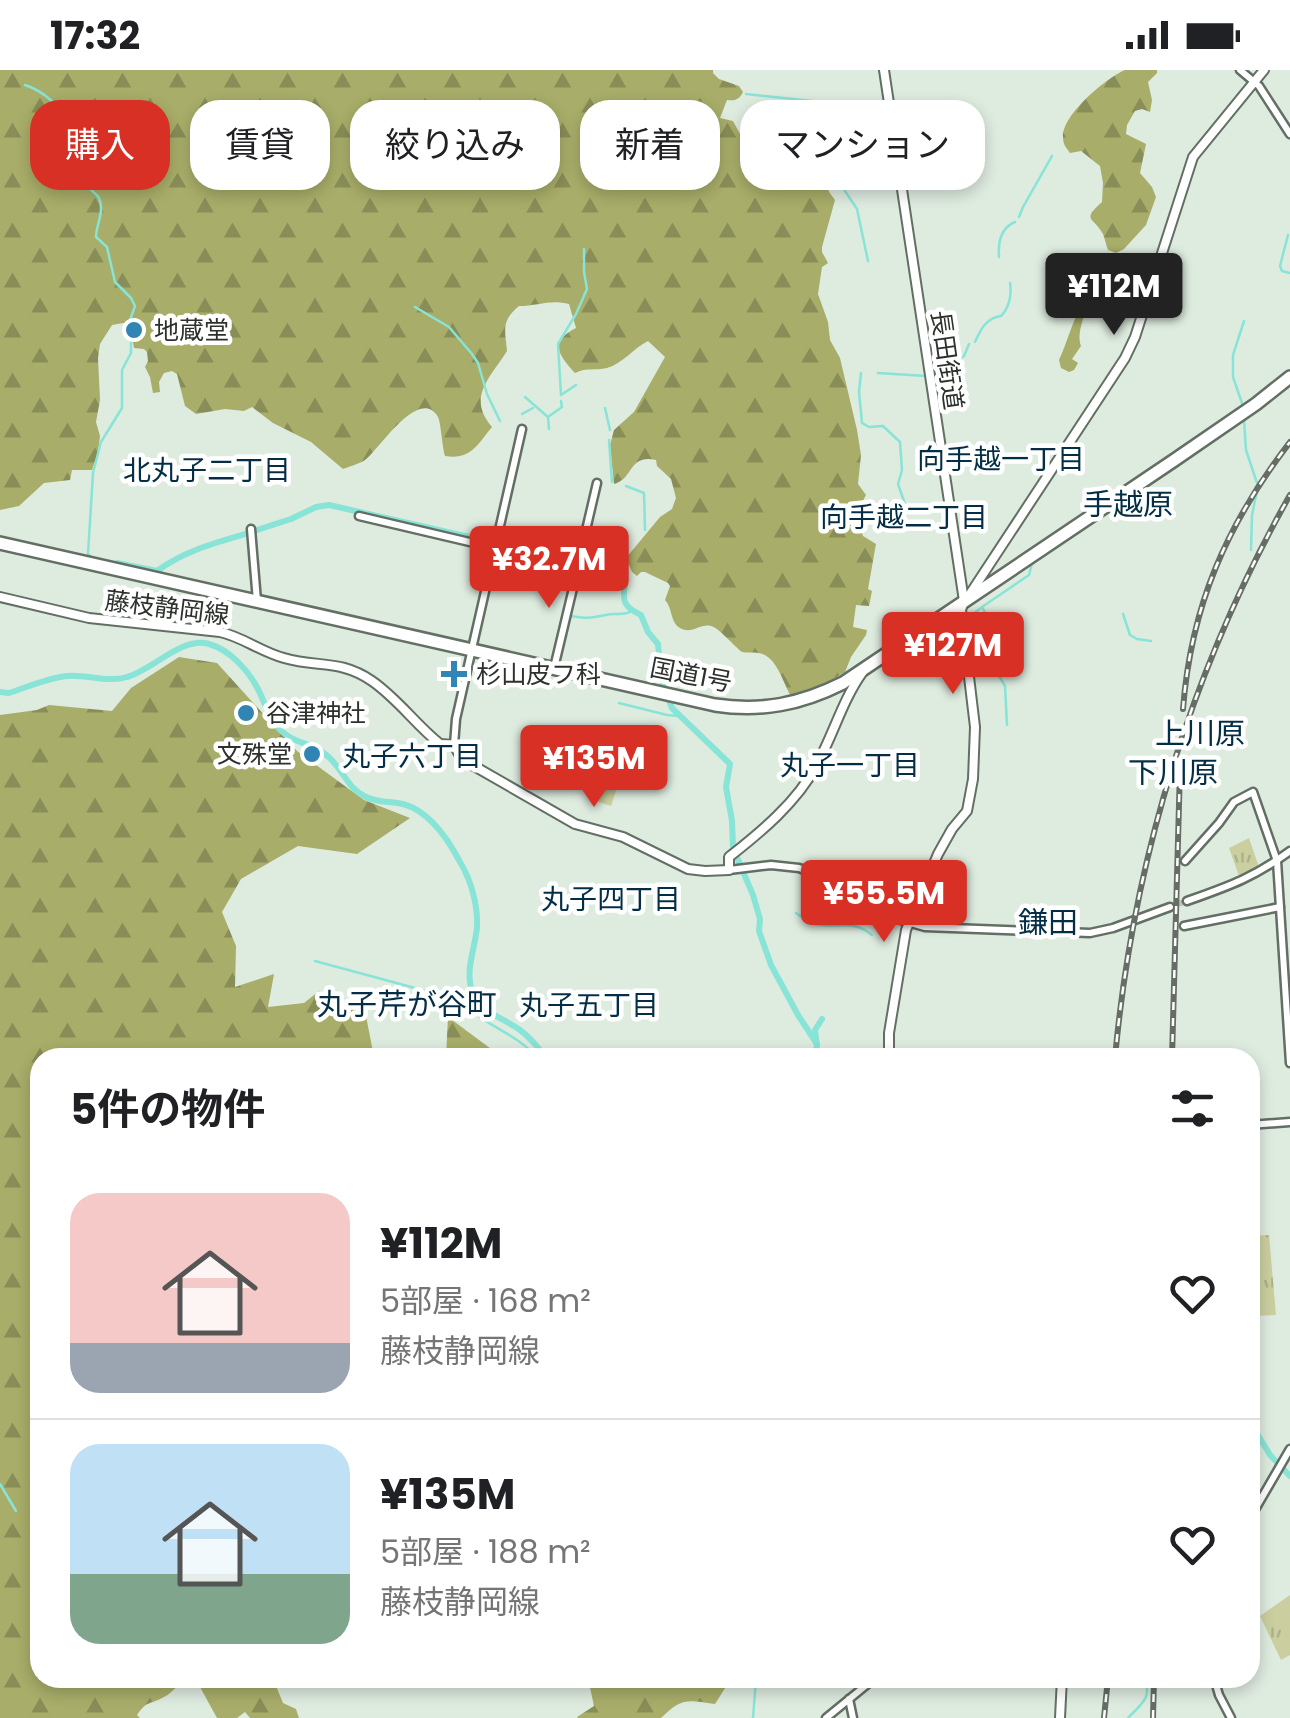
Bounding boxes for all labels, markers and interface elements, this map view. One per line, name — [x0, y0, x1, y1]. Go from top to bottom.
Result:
text: 17:32 — [50, 9, 140, 62]
chip: 購入 — [30, 100, 170, 190]
chip: 賃貸 — [190, 100, 330, 190]
chip: 絞り込み — [350, 100, 560, 190]
chip: 新着 — [580, 100, 720, 190]
chip: マンション — [740, 100, 985, 190]
pin: ¥112M — [1044, 253, 1184, 338]
text: ¥112M — [1067, 263, 1161, 308]
street label: 長田街道 — [923, 308, 971, 412]
place label: 地蔵堂 — [154, 313, 229, 348]
marker: 地蔵堂 — [123, 319, 145, 341]
district label: 向手越一丁目 — [917, 440, 1085, 479]
district label: 北丸子二丁目 — [123, 451, 291, 490]
district label: 手越原 — [1083, 483, 1173, 526]
district label: 向手越二丁目 — [820, 498, 988, 537]
pin: ¥32.7M — [468, 526, 630, 611]
text: ¥32.7M — [492, 536, 606, 581]
street label: 藤枝静岡線 — [103, 583, 231, 633]
pin: ¥127M — [883, 612, 1023, 697]
text: ¥127M — [904, 622, 1002, 667]
street label: 国道1号 — [647, 650, 735, 700]
place label: 杉山皮フ科 — [476, 657, 601, 692]
marker: 杉山皮フ科 — [441, 661, 467, 687]
place label: 谷津神社 — [266, 696, 366, 731]
marker: 谷津神社 — [235, 702, 257, 724]
district label: 上川原 — [1155, 712, 1245, 755]
pin: ¥135M — [524, 725, 664, 810]
text: ¥135M — [542, 735, 646, 780]
place label: 文殊堂 — [217, 737, 292, 772]
district label: 丸子六丁目 — [342, 737, 482, 776]
marker: 文殊堂 — [301, 743, 323, 765]
district label: 丸子一丁目 — [780, 746, 920, 785]
district label: 下川原 — [1128, 751, 1218, 794]
pin: ¥55.5M — [803, 860, 965, 945]
text: ¥55.5M — [823, 870, 945, 915]
district label: 丸子四丁目 — [541, 880, 681, 919]
district label: 鎌田 — [1018, 901, 1078, 944]
district label: 丸子芹が谷町 — [317, 983, 497, 1026]
district label: 丸子五丁目 — [519, 986, 659, 1025]
text: 5件の物件 — [70, 1080, 265, 1139]
icon: filters — [1165, 1081, 1220, 1136]
text: ¥112M — [380, 1214, 502, 1273]
icon: home — [150, 1233, 270, 1353]
icon: heart — [1165, 1266, 1220, 1321]
text: 5部屋 · 168 m² — [380, 1278, 591, 1323]
text: 藤枝静岡線 — [380, 1328, 540, 1373]
text: ¥135M — [380, 1465, 515, 1524]
icon: home — [150, 1484, 270, 1604]
icon: heart — [1165, 1517, 1220, 1572]
text: 5部屋 · 188 m² — [380, 1529, 591, 1574]
text: 藤枝静岡線 — [380, 1579, 540, 1624]

